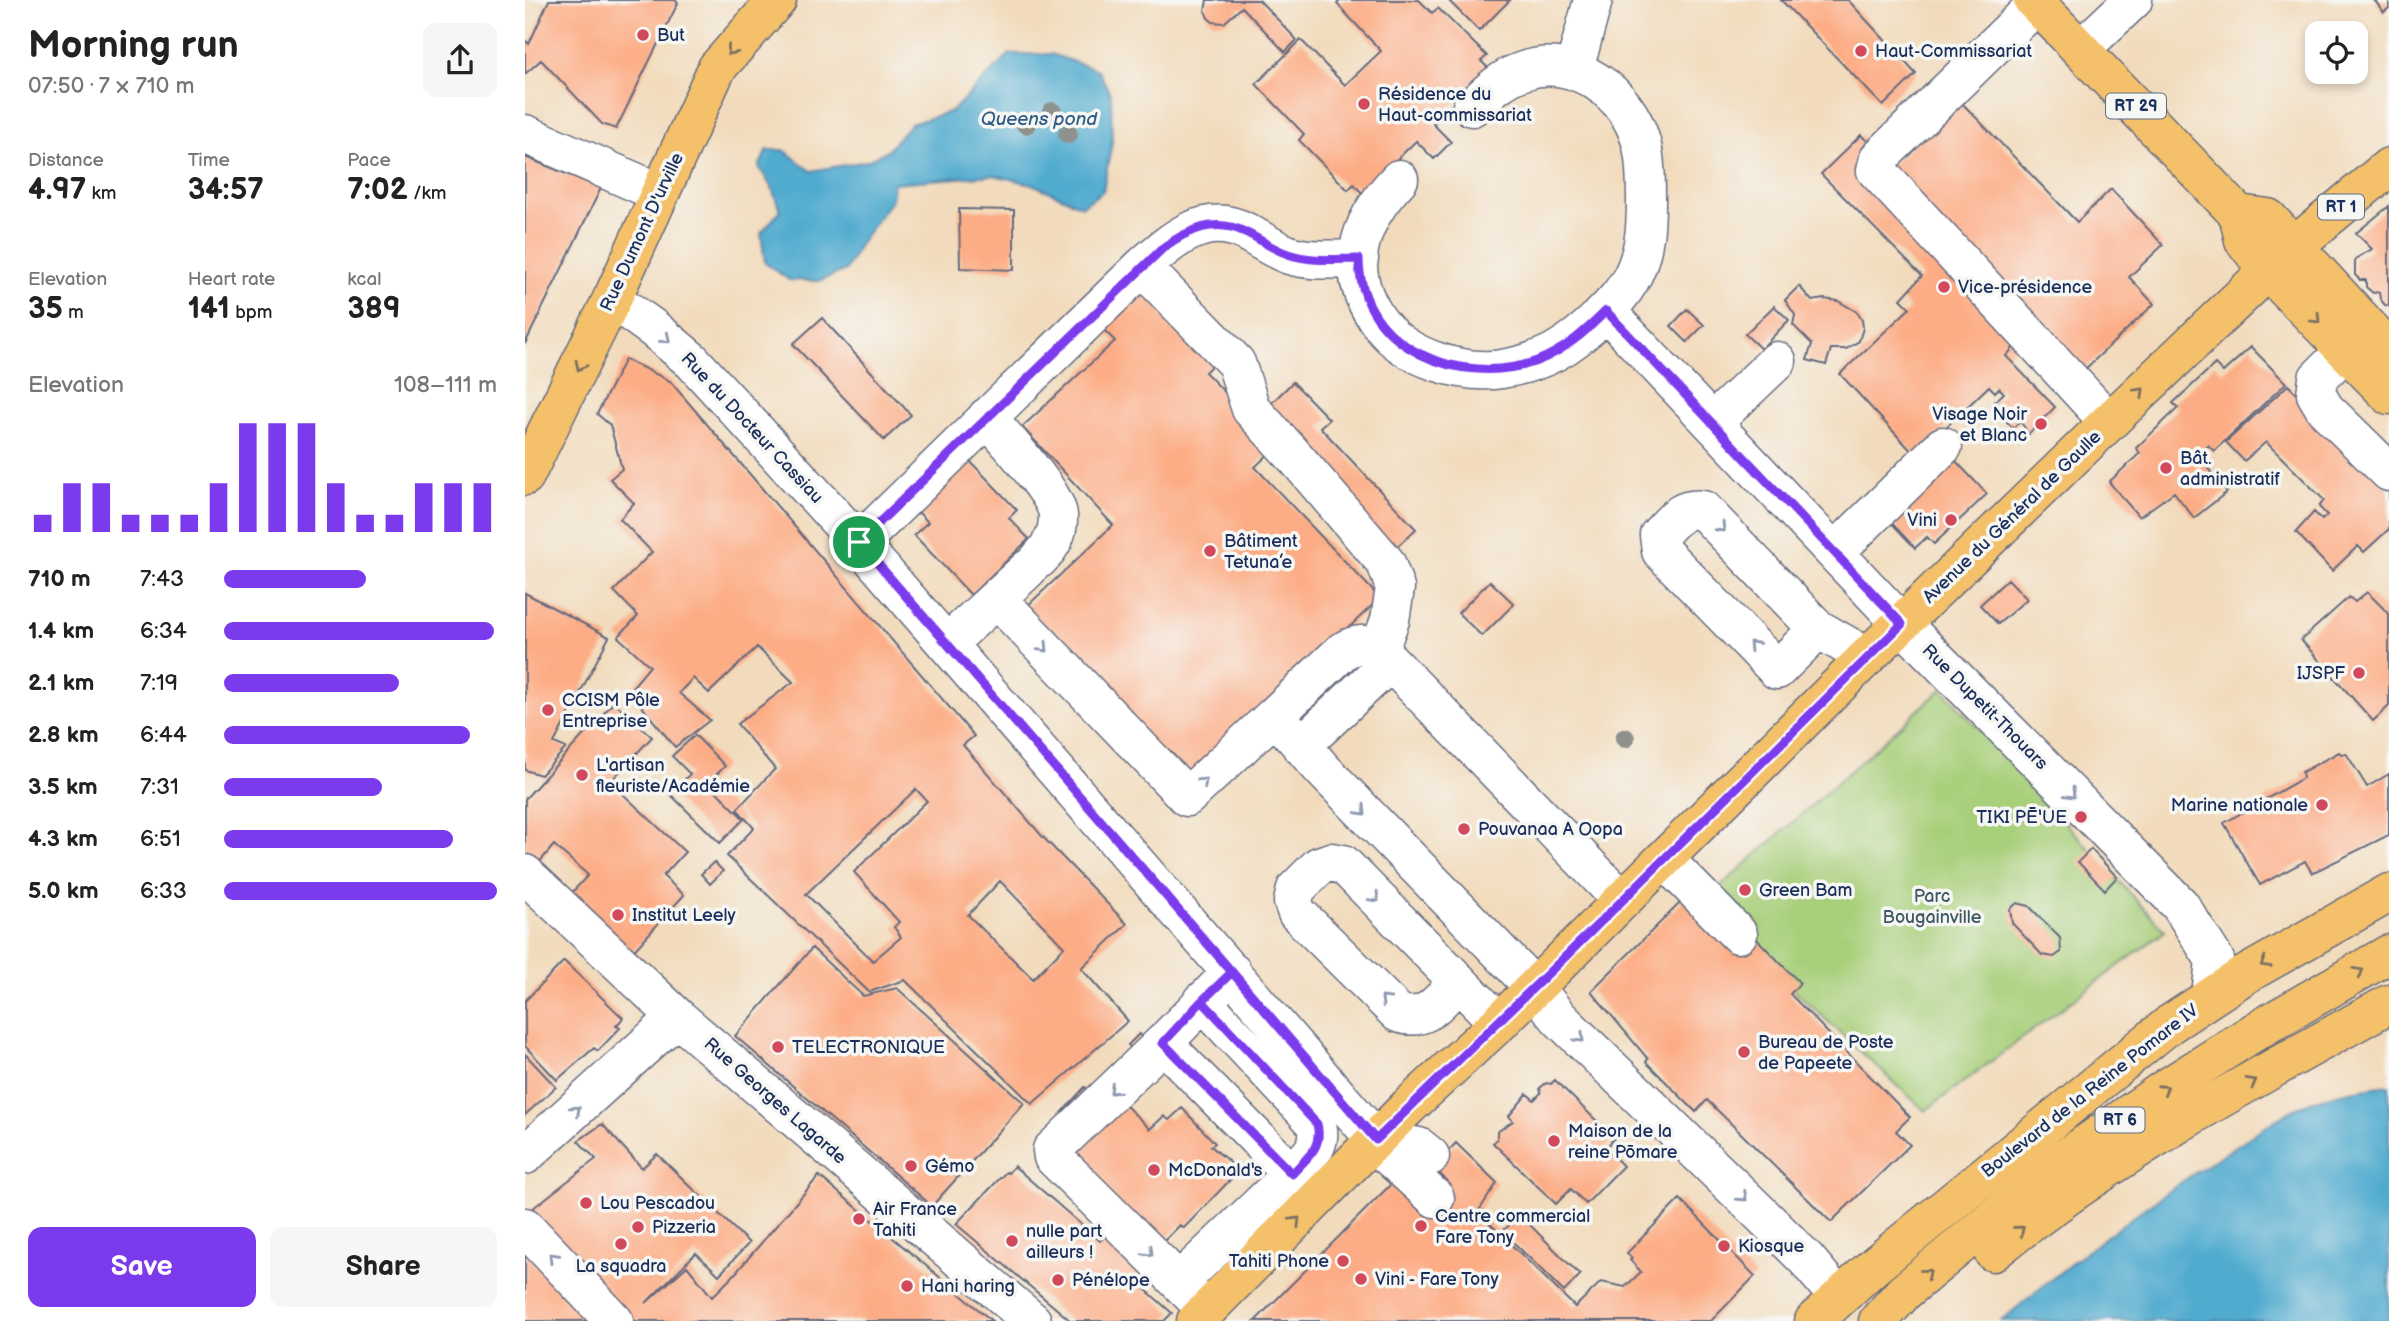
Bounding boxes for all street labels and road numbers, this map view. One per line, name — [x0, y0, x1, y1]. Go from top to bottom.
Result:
road number: RT 29 — [2106, 94, 2166, 118]
street label: Rue Dumont D'urville — [596, 149, 688, 315]
road number: RT 1 — [2318, 195, 2364, 220]
street label: Rue du Docteur Cassiau — [677, 348, 827, 508]
street label: Avenue du Général de Gaulle — [1919, 426, 2106, 608]
street label: Rue Dupetit-Thouars — [1918, 640, 2052, 774]
street label: Boulevard de la Reine Pomare IV — [1977, 1000, 2203, 1182]
street label: Rue Georges Lagarde — [700, 1034, 851, 1169]
road number: RT 6 — [2095, 1108, 2145, 1132]

